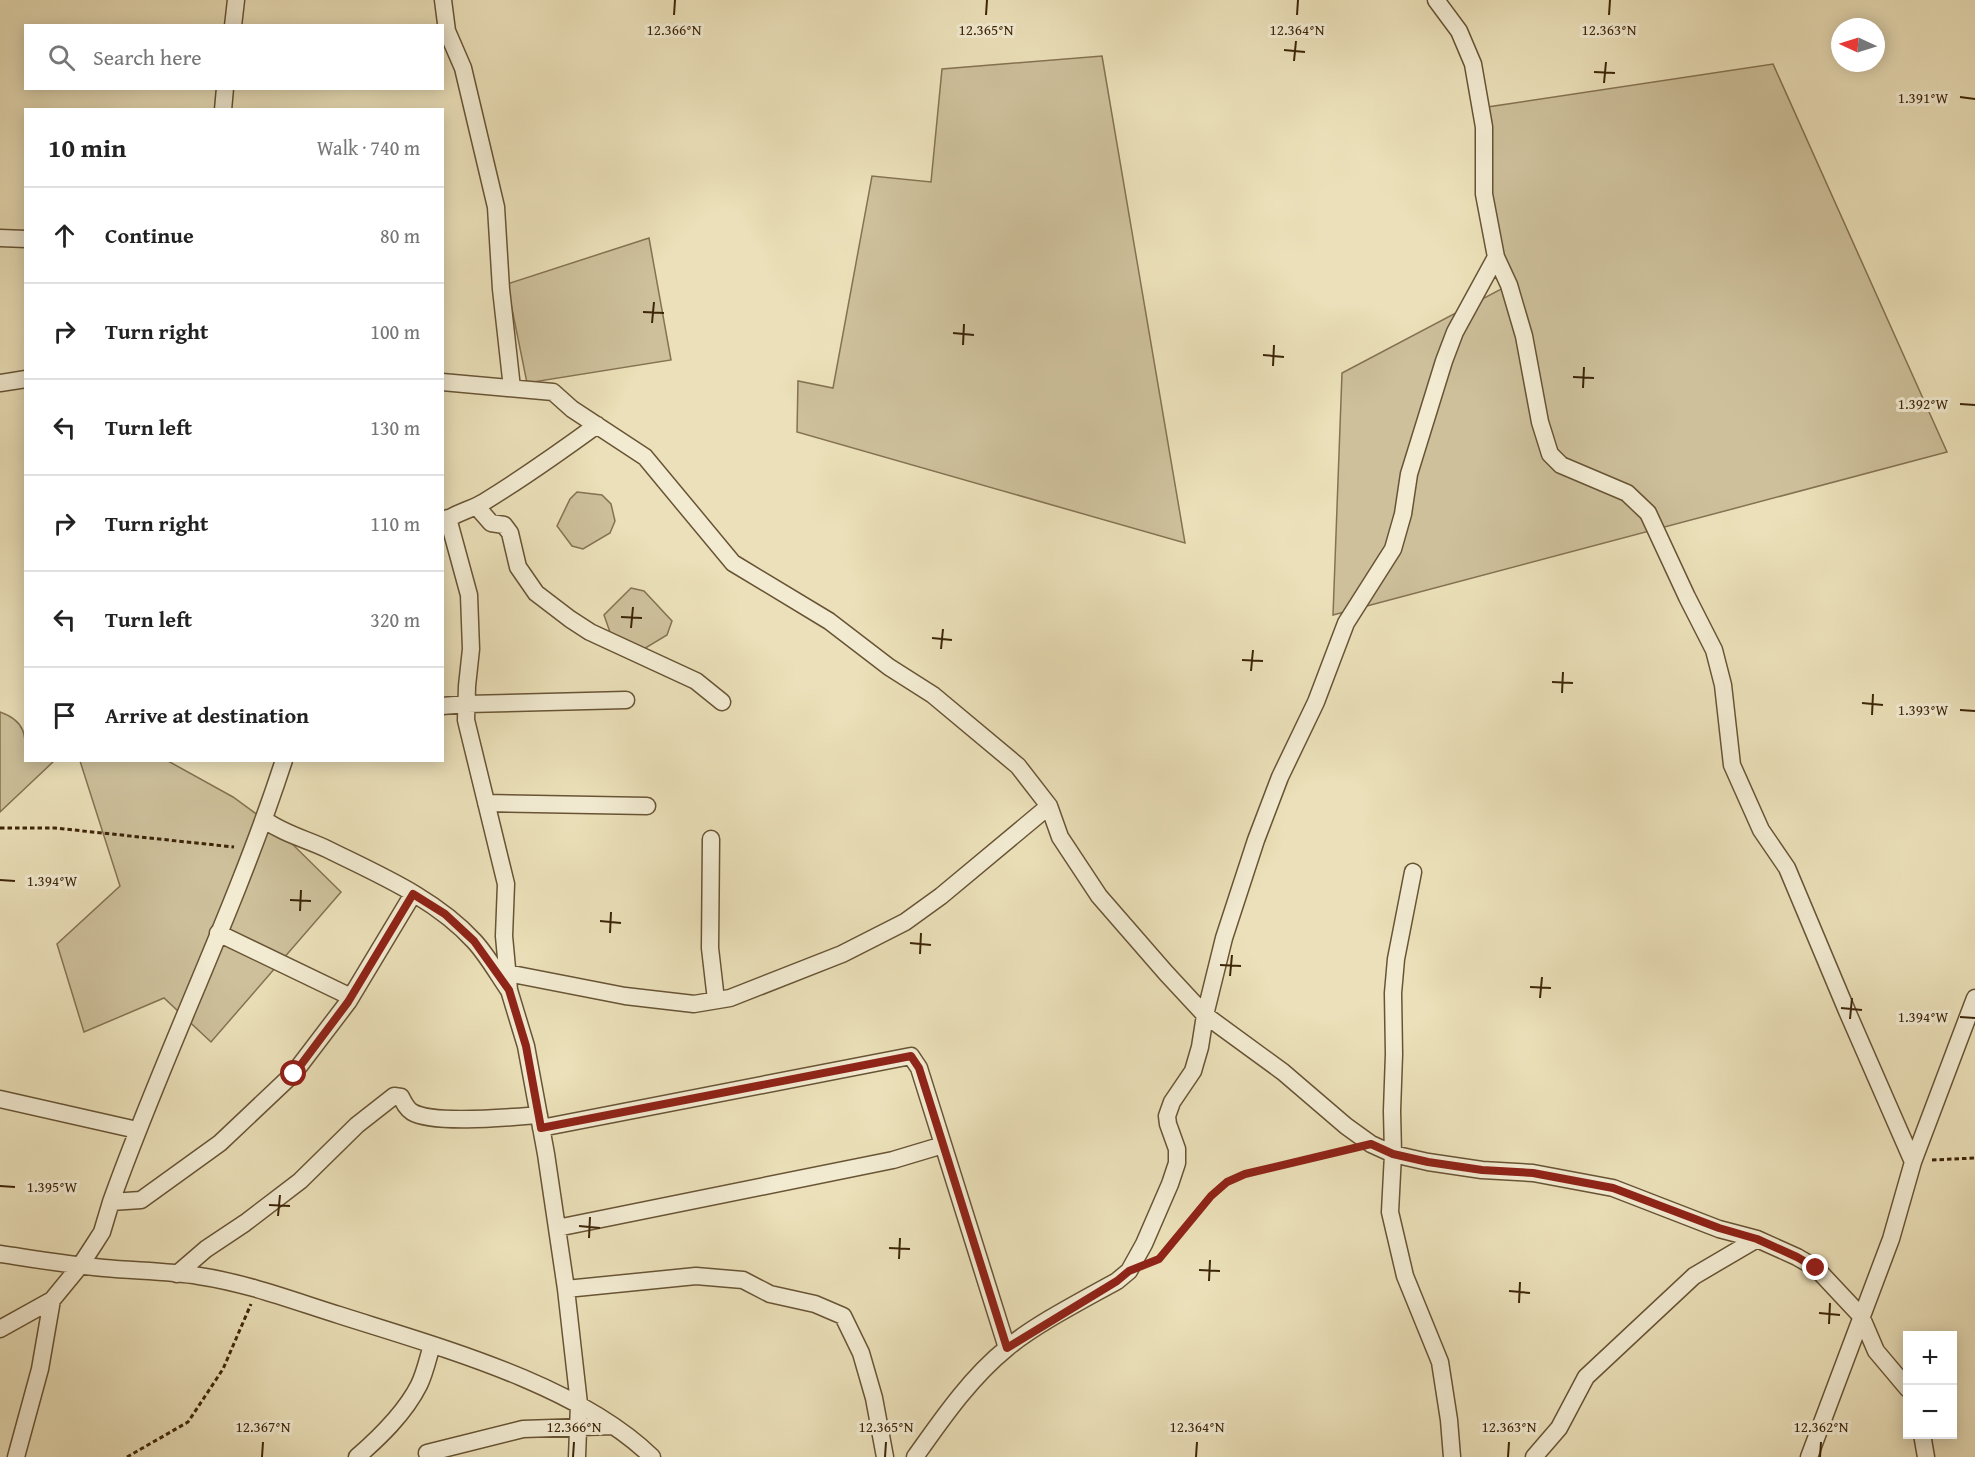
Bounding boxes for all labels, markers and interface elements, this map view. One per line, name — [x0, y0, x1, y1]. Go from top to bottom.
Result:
north arrow — [1831, 18, 1885, 72]
text: 12.366°N — [647, 19, 702, 40]
text: 12.365°N — [959, 19, 1014, 40]
text: 12.364°N — [1270, 19, 1325, 40]
text: 12.363°N — [1582, 19, 1637, 40]
search box — [24, 24, 444, 90]
icon: search — [45, 41, 78, 74]
text: Search here — [93, 41, 202, 73]
text: 1.391°W — [1898, 87, 1949, 108]
text: 10 min — [48, 128, 126, 167]
text: Walk · 740 m — [317, 133, 420, 162]
icon: ahead — [48, 219, 81, 252]
text: Continue — [105, 219, 194, 251]
text: 80 m — [380, 221, 420, 250]
icon: right — [48, 315, 81, 348]
text: Turn right — [105, 315, 208, 347]
text: 100 m — [370, 317, 420, 346]
text: 1.392°W — [1898, 393, 1949, 414]
icon: left — [48, 411, 81, 444]
text: Turn left — [105, 411, 192, 443]
text: 130 m — [370, 413, 420, 442]
icon: right — [48, 507, 81, 540]
text: Turn right — [105, 507, 208, 539]
text: 110 m — [370, 509, 420, 538]
icon: left — [48, 603, 81, 636]
text: Turn left — [105, 603, 192, 635]
text: 320 m — [370, 605, 420, 634]
icon: arrive — [48, 699, 81, 732]
text: Arrive at destination — [105, 699, 309, 731]
text: 1.393°W — [1898, 699, 1949, 720]
text: 1.394°W — [27, 870, 78, 891]
text: 1.394°W — [1898, 1006, 1949, 1027]
route start — [280, 1060, 306, 1086]
text: 1.395°W — [27, 1176, 78, 1197]
route end — [1802, 1254, 1828, 1280]
map controls — [1903, 1331, 1957, 1439]
button: + — [1903, 1331, 1957, 1385]
button: − — [1903, 1385, 1957, 1439]
text: 12.367°N — [236, 1416, 291, 1437]
text: 12.366°N — [547, 1416, 602, 1437]
text: 12.365°N — [859, 1416, 914, 1437]
text: 12.364°N — [1170, 1416, 1225, 1437]
text: 12.363°N — [1482, 1416, 1537, 1437]
text: 12.362°N — [1794, 1416, 1849, 1437]

